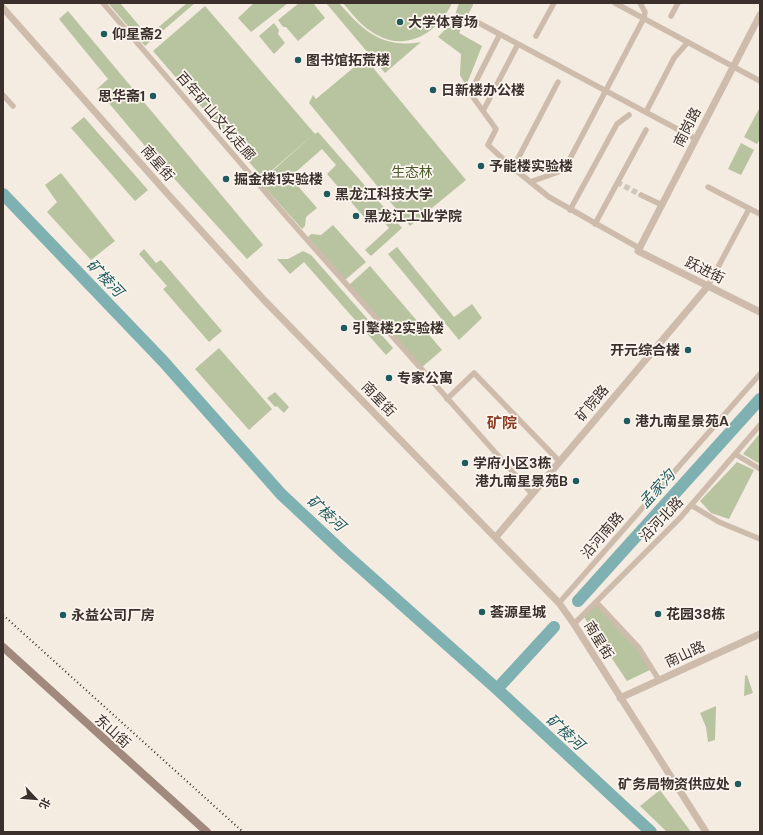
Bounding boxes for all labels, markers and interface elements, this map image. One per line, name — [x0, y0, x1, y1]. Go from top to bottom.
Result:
place label: 大学体育场 — [408, 13, 478, 31]
marker: 大学体育场 — [395, 17, 405, 27]
place label: 仰星斋2 — [112, 25, 162, 43]
marker: 仰星斋2 — [99, 29, 109, 39]
place label: 图书馆拓荒楼 — [306, 51, 390, 69]
marker: 图书馆拓荒楼 — [293, 55, 303, 65]
street label: 百年矿山文化走廊 — [172, 68, 260, 164]
place label: 日新楼办公楼 — [441, 81, 525, 99]
marker: 日新楼办公楼 — [428, 85, 438, 95]
place label: 思华斋1 — [98, 87, 145, 105]
marker: 思华斋1 — [148, 91, 158, 101]
street label: 南岗路 — [669, 104, 705, 150]
street label: 南星街 — [137, 141, 179, 185]
place label: 予能楼实验楼 — [489, 157, 573, 175]
marker: 予能楼实验楼 — [476, 161, 486, 171]
park label: 生态林 — [391, 163, 433, 181]
place label: 掘金楼1实验楼 — [234, 170, 323, 188]
marker: 掘金楼1实验楼 — [221, 174, 231, 184]
place label: 黑龙江科技大学 — [335, 185, 433, 203]
marker: 黑龙江科技大学 — [322, 189, 332, 199]
place label: 黑龙江工业学院 — [364, 207, 462, 225]
marker: 黑龙江工业学院 — [351, 211, 361, 221]
street label: 跃进街 — [682, 253, 728, 287]
water label: 矿棱河 — [82, 255, 130, 303]
place label: 引擎楼2实验楼 — [352, 319, 444, 337]
marker: 引擎楼2实验楼 — [339, 323, 349, 333]
place label: 开元综合楼 — [610, 341, 680, 359]
marker: 开元综合楼 — [683, 345, 693, 355]
place label: 专家公寓 — [397, 369, 453, 387]
marker: 专家公寓 — [384, 373, 394, 383]
street label: 南星街 — [358, 378, 400, 420]
street label: 矿院路 — [572, 381, 612, 425]
place label: 港九南星景苑A — [635, 412, 729, 430]
district label: 矿院 — [487, 413, 517, 433]
marker: 港九南星景苑A — [622, 416, 632, 426]
place label: 学府小区3栋 — [473, 454, 551, 472]
marker: 学府小区3栋 — [460, 458, 470, 468]
water label: 孟家沟 — [635, 464, 681, 512]
place label: 港九南星景苑B — [475, 472, 568, 490]
marker: 港九南星景苑B — [571, 476, 581, 486]
water label: 矿棱河 — [303, 491, 352, 537]
street label: 沿河北路 — [635, 493, 687, 545]
street label: 沿河南路 — [577, 508, 627, 562]
place label: 荟源星城 — [490, 603, 546, 621]
place label: 花园38栋 — [666, 605, 725, 623]
place label: 永益公司厂房 — [71, 606, 155, 624]
marker: 荟源星城 — [477, 607, 487, 617]
marker: 花园38栋 — [653, 609, 663, 619]
marker: 永益公司厂房 — [58, 610, 68, 620]
street label: 南星街 — [580, 617, 618, 663]
street label: 南山路 — [662, 637, 708, 671]
street label: 东山街 — [91, 710, 135, 752]
water label: 矿棱河 — [542, 710, 591, 756]
place label: 矿务局物资供应处 — [618, 775, 730, 793]
north arrow — [16, 779, 56, 819]
marker: 矿务局物资供应处 — [733, 779, 743, 789]
text: 北 — [36, 795, 54, 811]

